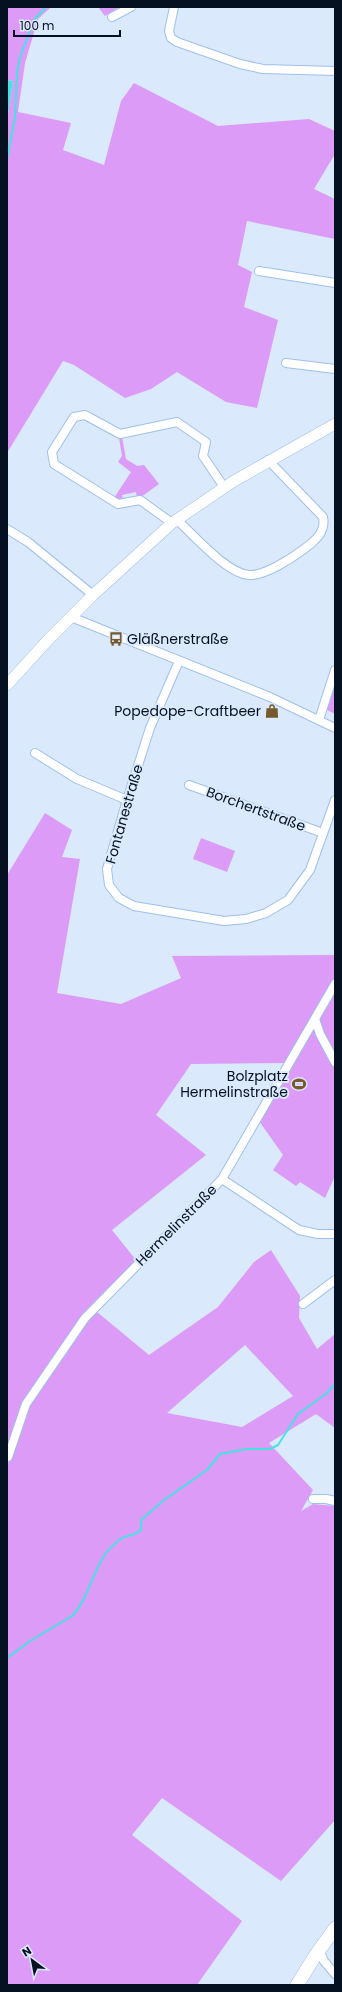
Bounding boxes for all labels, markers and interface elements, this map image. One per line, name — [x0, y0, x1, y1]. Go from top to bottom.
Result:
scale bar — [14, 12, 120, 38]
text: 100 m — [20, 17, 54, 34]
place label: Gläßnerstraße — [127, 629, 229, 649]
bus stop icon: Gläßnerstraße — [108, 631, 124, 647]
place label: Popedope-Craftbeer — [114, 701, 261, 721]
shop icon: Popedope-Craftbeer — [264, 703, 280, 719]
street label: Fontanestraße — [100, 762, 148, 866]
street label: Borchertstraße — [203, 782, 309, 836]
place label: Bolzplatz Hermelinstraße — [180, 1066, 288, 1102]
sports icon: Bolzplatz Hermelinstraße — [291, 1076, 307, 1092]
street label: Hermelinstraße — [131, 1180, 221, 1270]
north arrow — [12, 1940, 52, 1980]
text: N — [19, 1943, 34, 1960]

